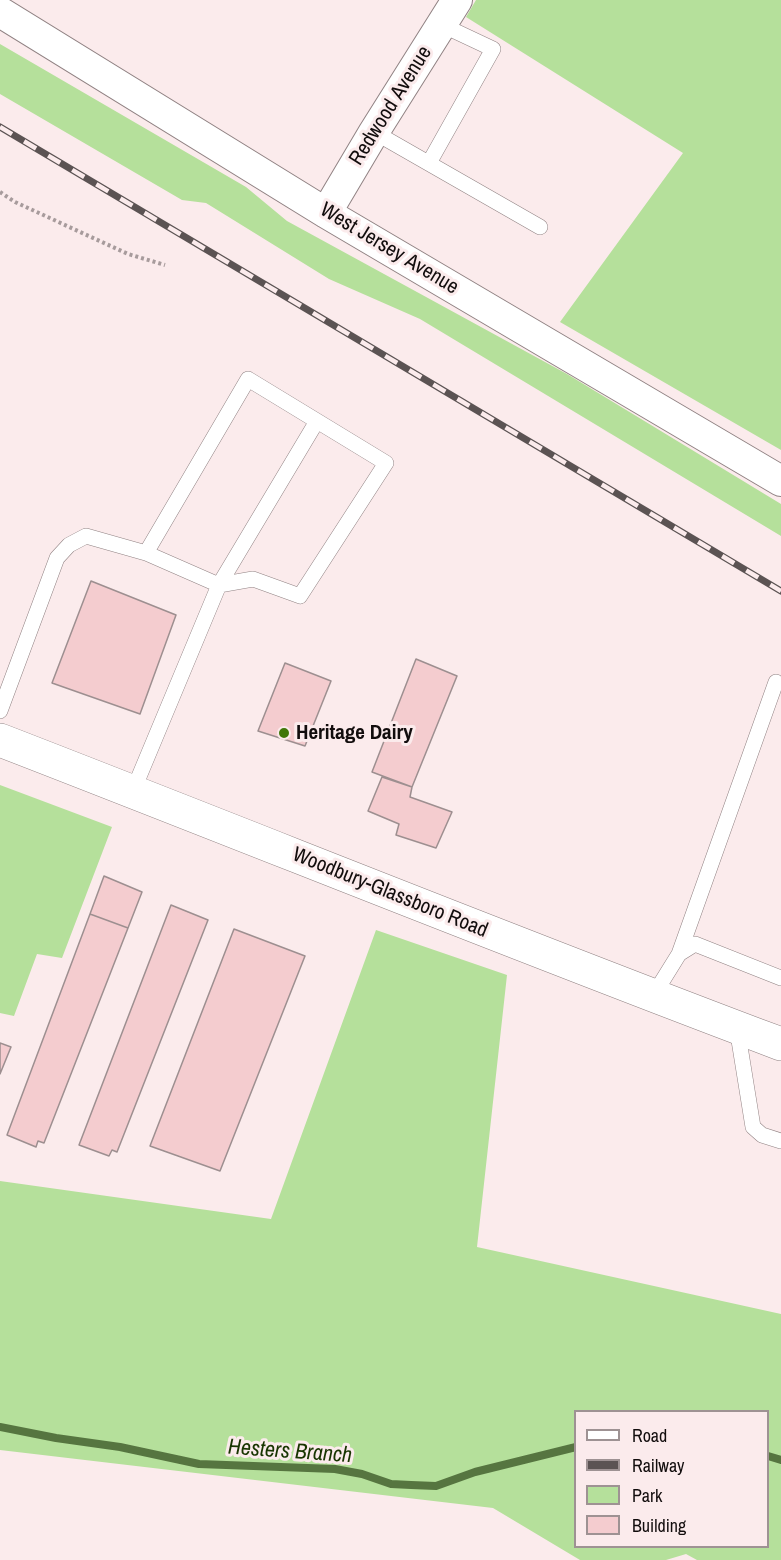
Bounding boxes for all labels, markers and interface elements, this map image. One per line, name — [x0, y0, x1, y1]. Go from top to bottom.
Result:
street label: Redwood Avenue — [344, 42, 438, 170]
street label: West Jersey Avenue — [315, 198, 463, 300]
place label: Heritage Dairy — [296, 720, 413, 746]
marker: Heritage Dairy — [277, 726, 291, 740]
street label: Woodbury-Glassboro Road — [289, 842, 491, 944]
legend — [574, 1410, 769, 1548]
text: Road — [632, 1423, 667, 1448]
water label: Hesters Branch — [227, 1434, 353, 1470]
text: Railway — [632, 1453, 685, 1478]
text: Park — [632, 1483, 662, 1508]
text: Building — [632, 1513, 686, 1538]

